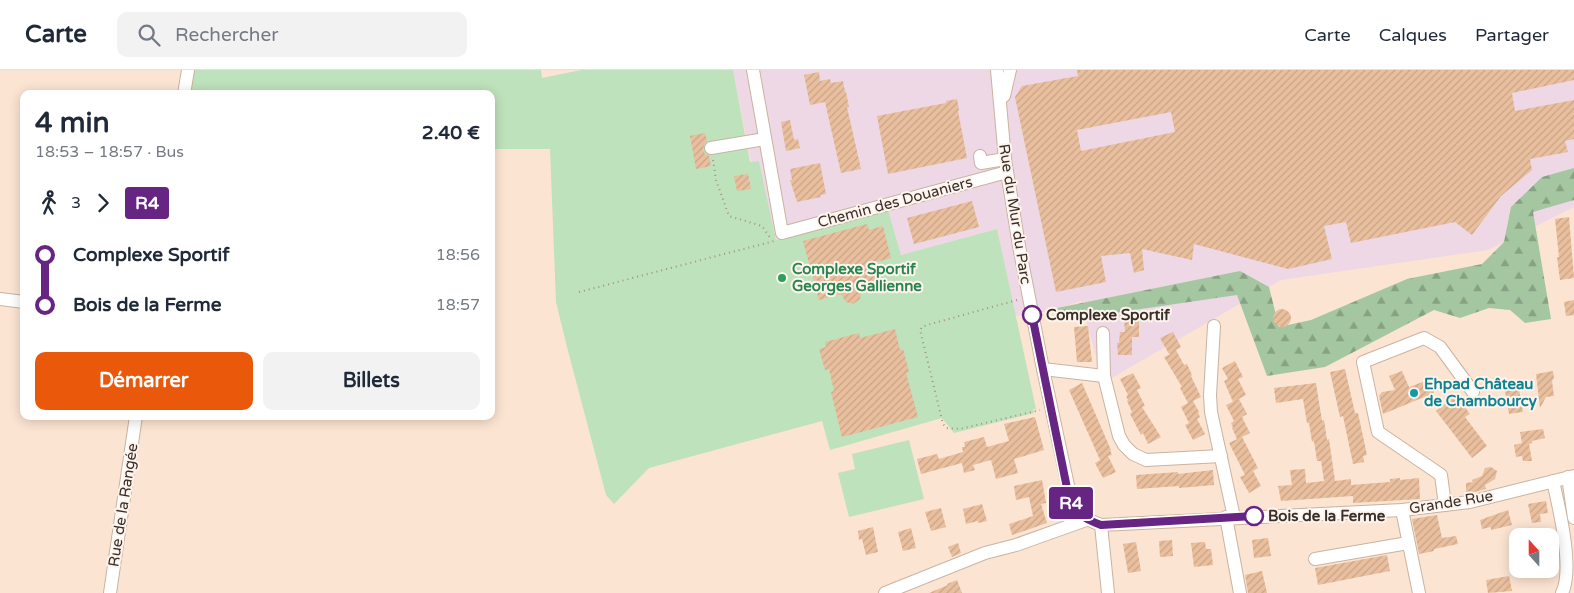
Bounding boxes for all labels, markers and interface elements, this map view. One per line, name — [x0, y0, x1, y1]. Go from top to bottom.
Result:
search box — [117, 12, 467, 57]
text: Carte — [25, 20, 87, 49]
icon: search — [135, 21, 163, 49]
text: Rechercher — [175, 24, 278, 46]
text: Carte — [1304, 24, 1351, 46]
text: Calques — [1379, 24, 1447, 46]
text: Partager — [1475, 24, 1549, 46]
text: 4 min — [35, 106, 110, 140]
text: 2.40 € — [422, 122, 480, 144]
text: 18:53 – 18:57 · Bus — [35, 142, 184, 162]
street label: Rue du Mur du Parc — [995, 143, 1035, 285]
street label: Chemin des Douaniers — [816, 173, 974, 231]
icon: walk — [35, 189, 63, 217]
icon: forward — [89, 189, 117, 217]
text: R4 — [135, 192, 159, 214]
text: 3 — [71, 193, 81, 213]
text: Complexe Sportif — [73, 244, 230, 266]
text: 18:56 — [436, 245, 480, 265]
place label: Complexe Sportif Georges Gallienne — [792, 260, 922, 296]
marker: Complexe Sportif Georges Gallienne — [776, 272, 788, 284]
text: Bois de la Ferme — [73, 294, 221, 316]
text: 18:57 — [436, 295, 480, 315]
marker: Complexe Sportif — [1022, 305, 1042, 325]
place label: Complexe Sportif — [1046, 306, 1170, 325]
button: Démarrer — [35, 352, 253, 410]
button: Billets — [263, 352, 480, 410]
place label: Ehpad Château de Chambourcy — [1424, 375, 1537, 411]
marker: Ehpad Château de Chambourcy — [1408, 387, 1420, 399]
street label: Rue de la Rangée — [104, 442, 142, 568]
street label: Grande Rue — [1408, 486, 1494, 518]
line badge: R4 — [1048, 487, 1094, 519]
text: R4 — [1059, 492, 1083, 514]
marker: Bois de la Ferme — [1244, 506, 1264, 526]
place label: Bois de la Ferme — [1268, 507, 1386, 525]
north arrow — [1509, 528, 1559, 578]
map controls — [1509, 528, 1559, 578]

